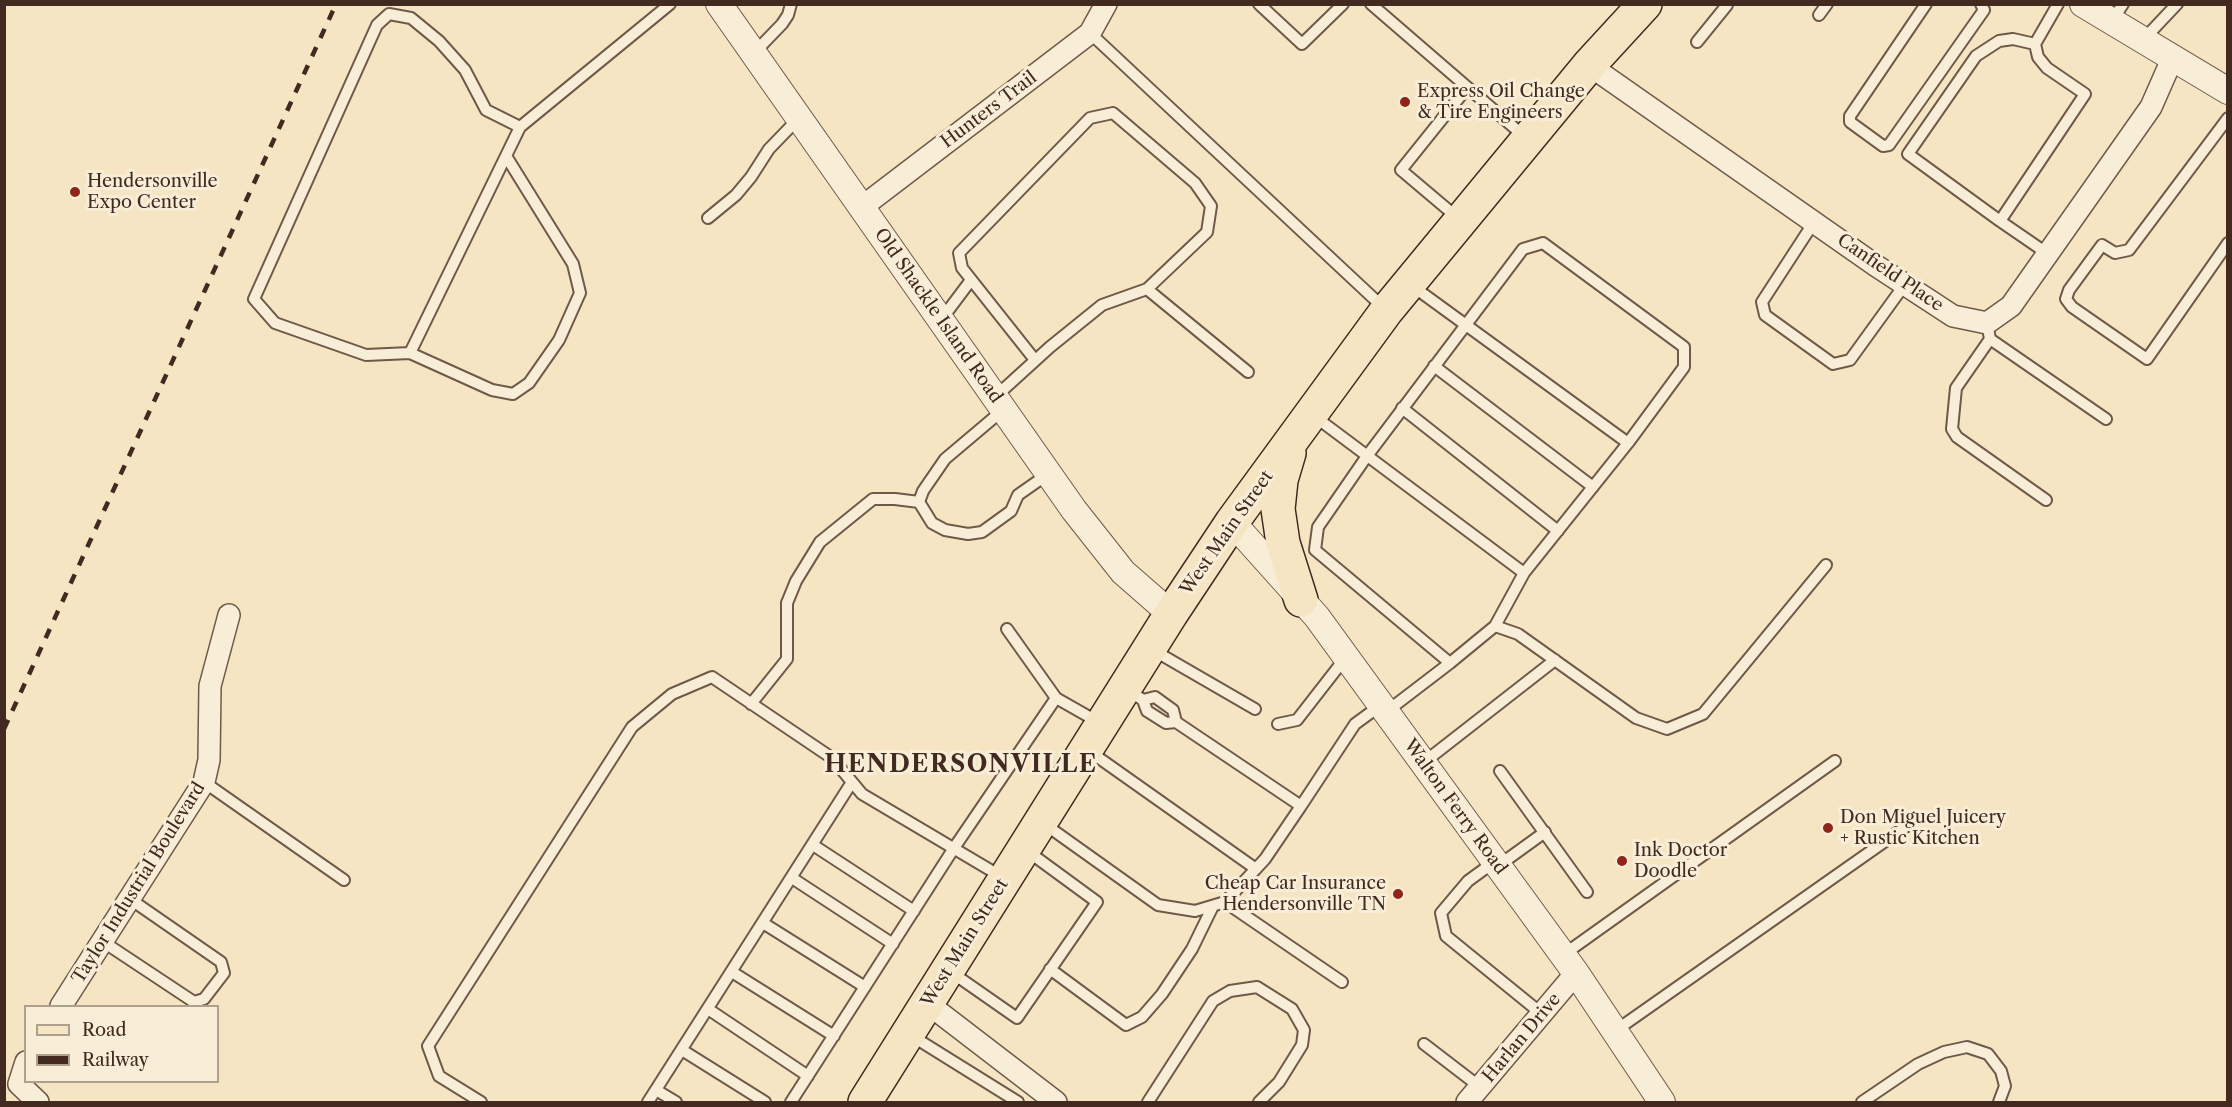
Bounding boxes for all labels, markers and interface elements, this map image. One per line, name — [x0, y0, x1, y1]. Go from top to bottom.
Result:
street label: Hunters Trail — [937, 67, 1041, 153]
place label: Express Oil Change & Tire Engineers — [1417, 81, 1585, 124]
marker: Express Oil Change & Tire Engineers — [1398, 95, 1412, 109]
place label: Hendersonville Expo Center — [87, 171, 218, 213]
marker: Hendersonville Expo Center — [68, 185, 82, 199]
street label: Old Shackle Island Road — [869, 224, 1007, 408]
street label: Canfield Place — [1833, 230, 1947, 316]
street label: West Main Street — [1176, 466, 1278, 600]
street label: Walton Ferry Road — [1399, 735, 1511, 879]
district label: HENDERSONVILLE — [824, 751, 1098, 779]
street label: Taylor Industrial Boulevard — [68, 778, 210, 988]
place label: Don Miguel Juicery + Rustic Kitchen — [1840, 807, 2006, 850]
marker: Don Miguel Juicery + Rustic Kitchen — [1821, 821, 1835, 835]
place label: Ink Doctor Doodle — [1634, 840, 1727, 882]
marker: Ink Doctor Doodle — [1615, 854, 1629, 868]
place label: Cheap Car Insurance Hendersonville TN — [1205, 873, 1386, 916]
street label: West Main Street — [917, 875, 1013, 1011]
marker: Cheap Car Insurance Hendersonville TN — [1391, 887, 1405, 901]
street label: Harlan Drive — [1478, 989, 1566, 1087]
legend — [24, 1005, 219, 1083]
text: Road — [82, 1019, 127, 1041]
text: Railway — [82, 1049, 149, 1071]

